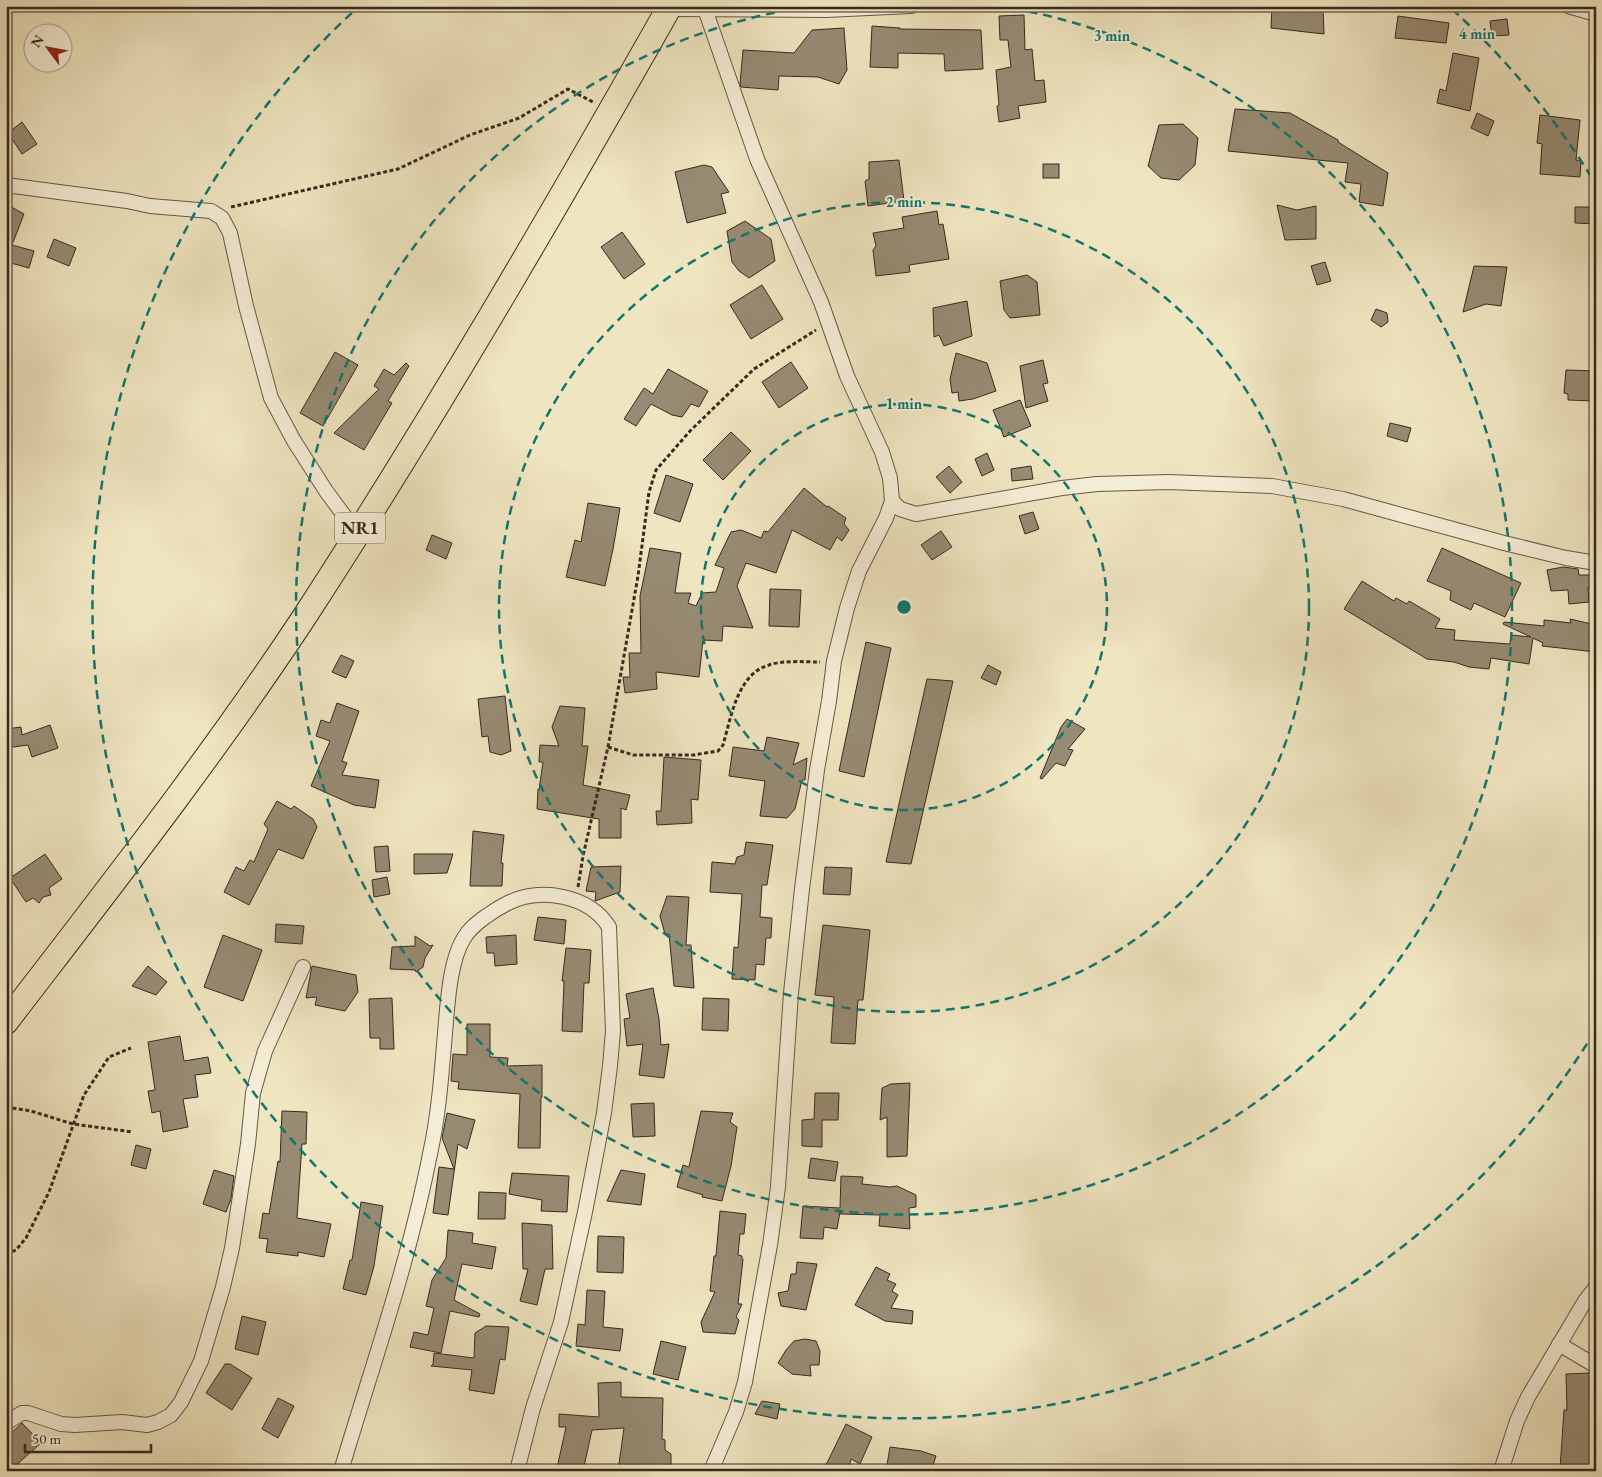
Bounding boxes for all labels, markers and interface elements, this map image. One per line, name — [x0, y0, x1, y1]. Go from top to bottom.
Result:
north arrow — [22, 22, 72, 72]
text: 4 min — [1459, 24, 1496, 43]
text: 3 min — [1094, 26, 1131, 45]
text: N — [26, 31, 48, 51]
text: 2 min — [886, 192, 923, 211]
text: 1 min — [886, 394, 923, 413]
road number: NR1 — [335, 512, 385, 544]
centre of rings — [895, 598, 913, 616]
scale bar — [25, 1422, 151, 1454]
text: 50 m — [32, 1429, 61, 1448]

